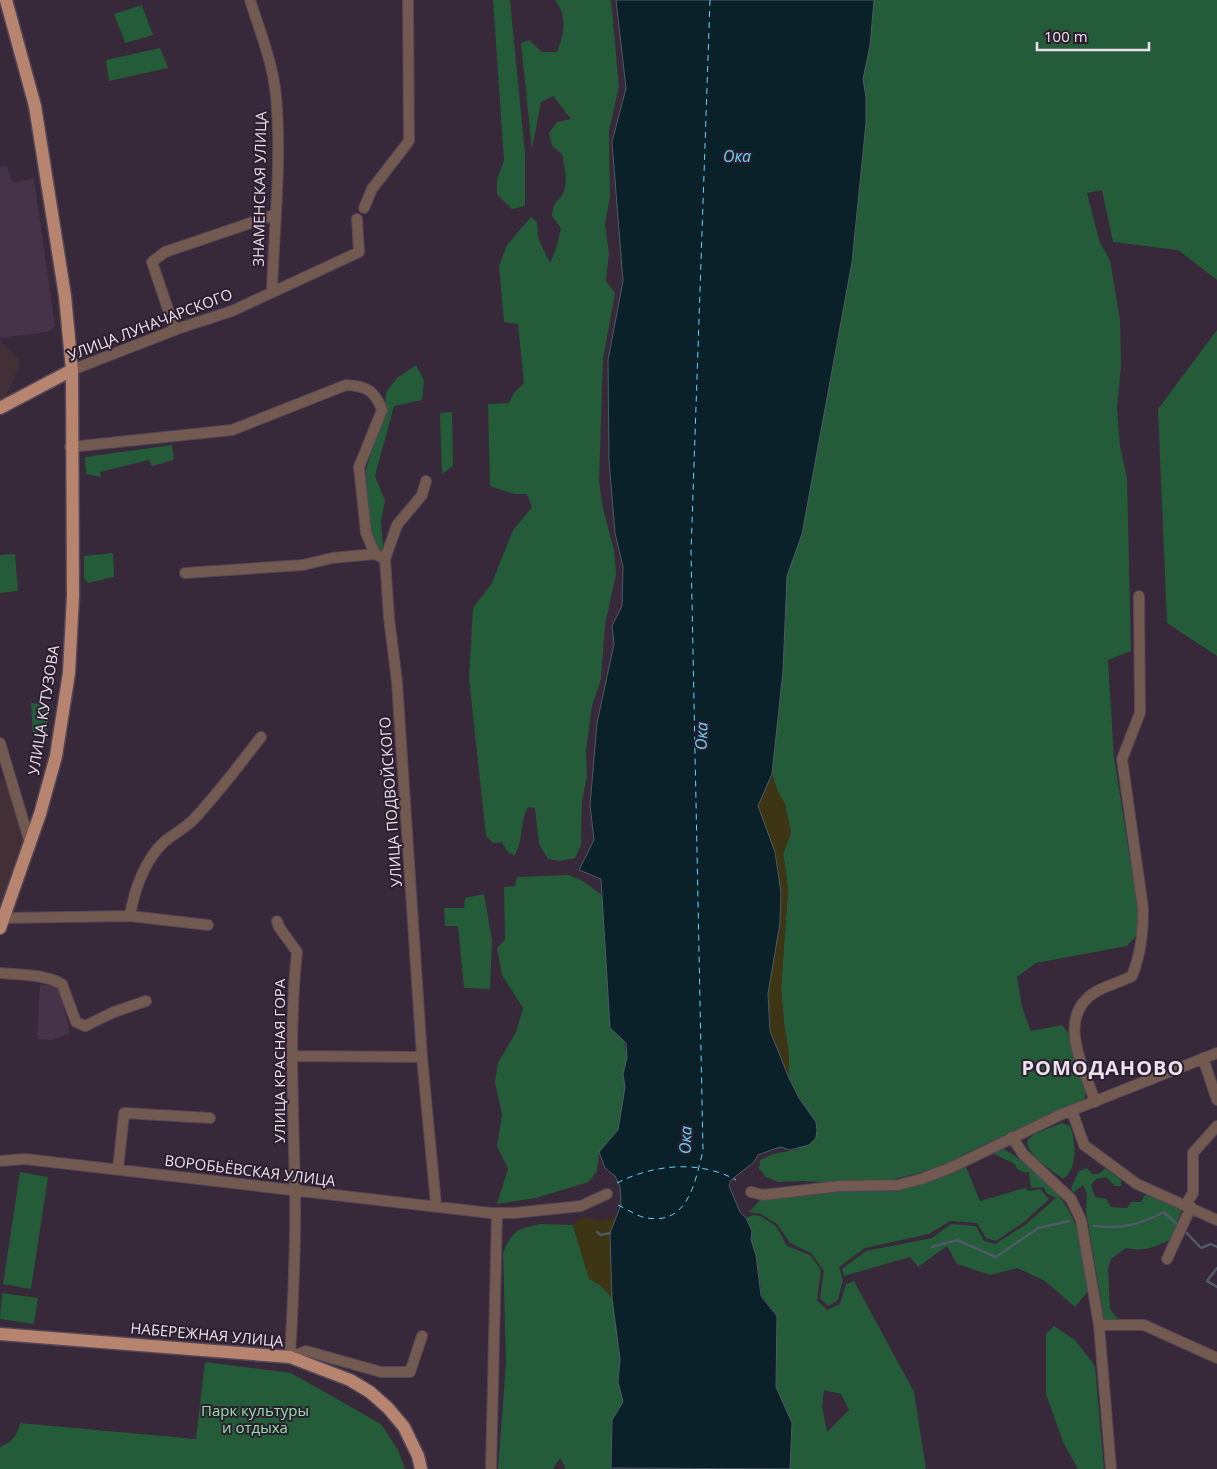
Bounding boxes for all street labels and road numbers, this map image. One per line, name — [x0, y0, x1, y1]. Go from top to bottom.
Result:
street label: ЗНАМЕНСКАЯ УЛИЦА — [248, 111, 270, 267]
street label: УЛИЦА ЛУНАЧАРСКОГО — [65, 283, 235, 365]
street label: УЛИЦА КУТУЗОВА — [23, 643, 63, 776]
street label: УЛИЦА ПОДВОЙСКОГО — [374, 716, 406, 888]
street label: УЛИЦА КРАСНАЯ ГОРА — [269, 978, 289, 1143]
street label: ВОРОБЬЁВСКАЯ УЛИЦА — [163, 1150, 337, 1190]
street label: НАБЕРЕЖНАЯ УЛИЦА — [130, 1317, 285, 1351]

